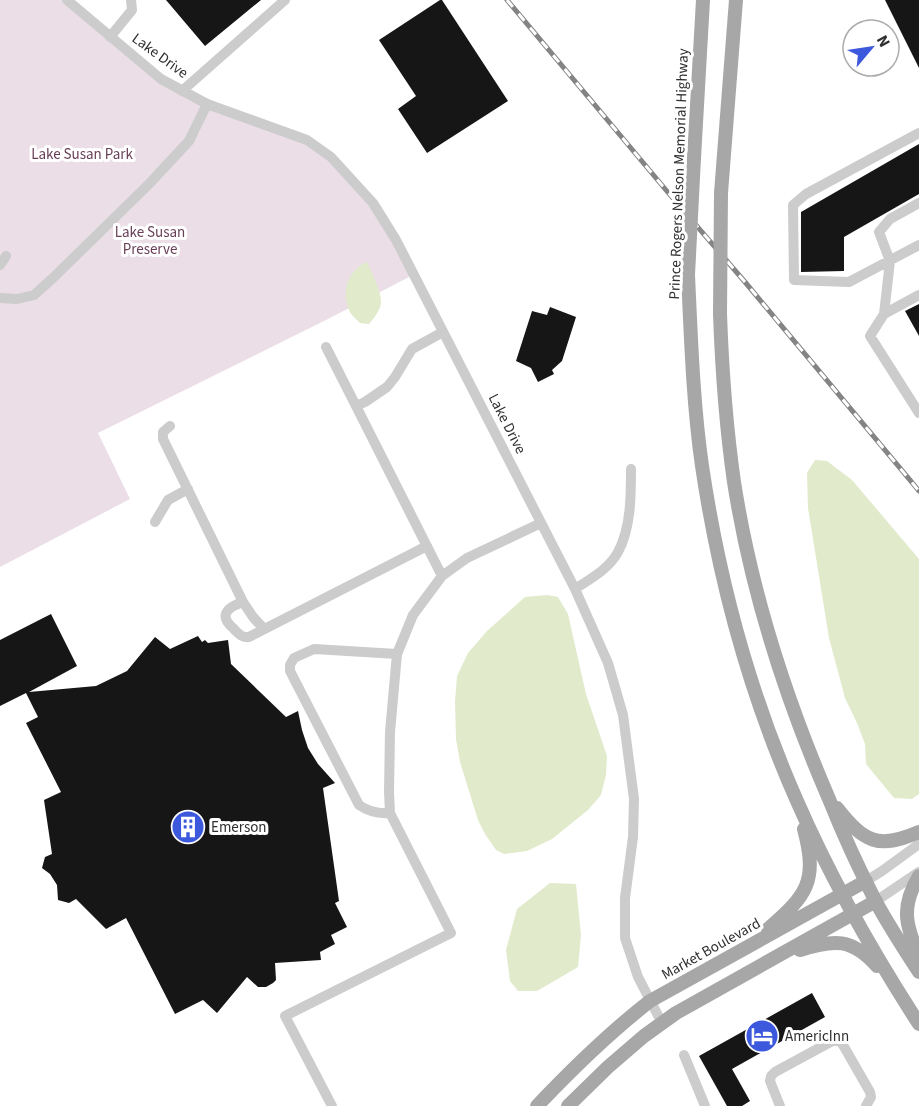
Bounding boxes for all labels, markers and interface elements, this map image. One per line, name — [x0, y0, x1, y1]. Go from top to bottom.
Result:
north arrow — [841, 18, 901, 78]
street label: Lake Drive — [128, 28, 192, 84]
text: N — [871, 31, 895, 51]
street label: Prince Rogers Nelson Memorial Highway — [664, 48, 694, 300]
park label: Lake Susan Park — [31, 144, 133, 165]
park label: Lake Susan Preserve — [115, 222, 185, 260]
street label: Lake Drive — [483, 390, 531, 458]
building icon: Emerson — [170, 809, 206, 845]
place label: Emerson — [211, 817, 267, 838]
street label: Market Boulevard — [658, 913, 764, 985]
hotel icon: AmericInn — [744, 1018, 780, 1054]
place label: AmericInn — [785, 1026, 849, 1047]

